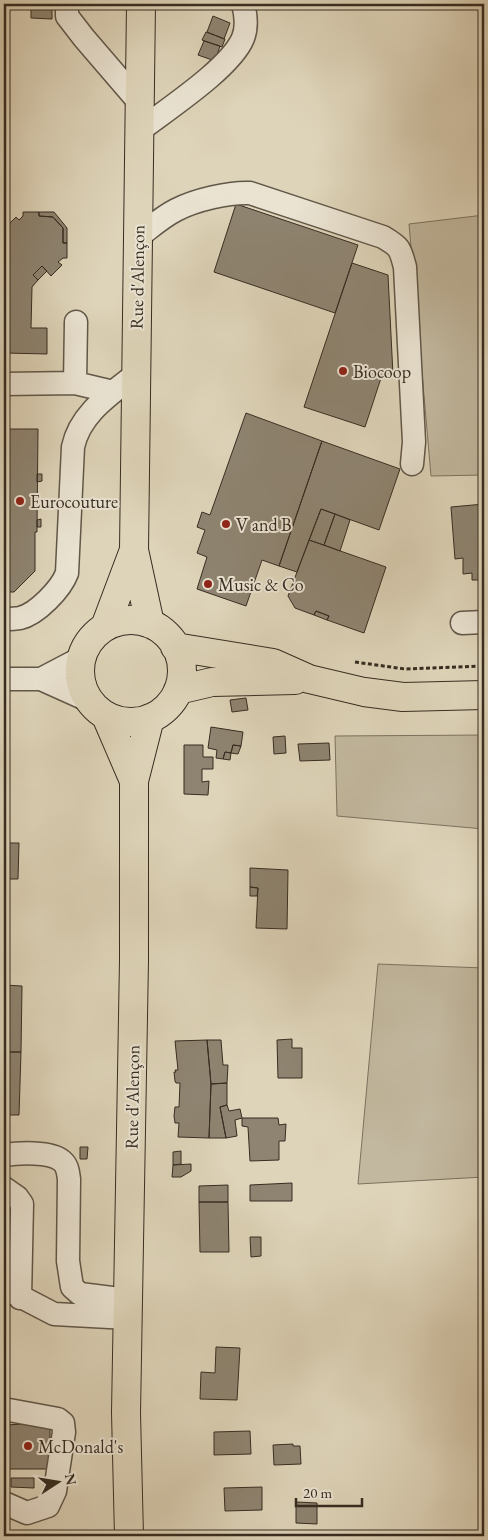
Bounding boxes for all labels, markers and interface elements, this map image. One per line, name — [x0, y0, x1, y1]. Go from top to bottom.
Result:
street label: Rue d'Alençon — [125, 224, 149, 329]
place label: Biocoop — [353, 360, 411, 383]
marker: Biocoop — [337, 365, 349, 377]
place label: Eurocouture — [30, 490, 118, 513]
marker: Eurocouture — [14, 495, 26, 507]
place label: V and B — [236, 513, 292, 536]
marker: V and B — [220, 518, 232, 530]
place label: Music & Co — [218, 573, 304, 596]
marker: Music & Co — [202, 578, 214, 590]
street label: Rue d'Alençon — [120, 1044, 144, 1149]
place label: McDonald's — [38, 1435, 123, 1458]
marker: McDonald's — [22, 1440, 34, 1452]
north arrow — [32, 1458, 82, 1508]
text: N — [61, 1472, 81, 1487]
scale bar — [296, 1475, 362, 1507]
text: 20 m — [303, 1483, 332, 1502]

